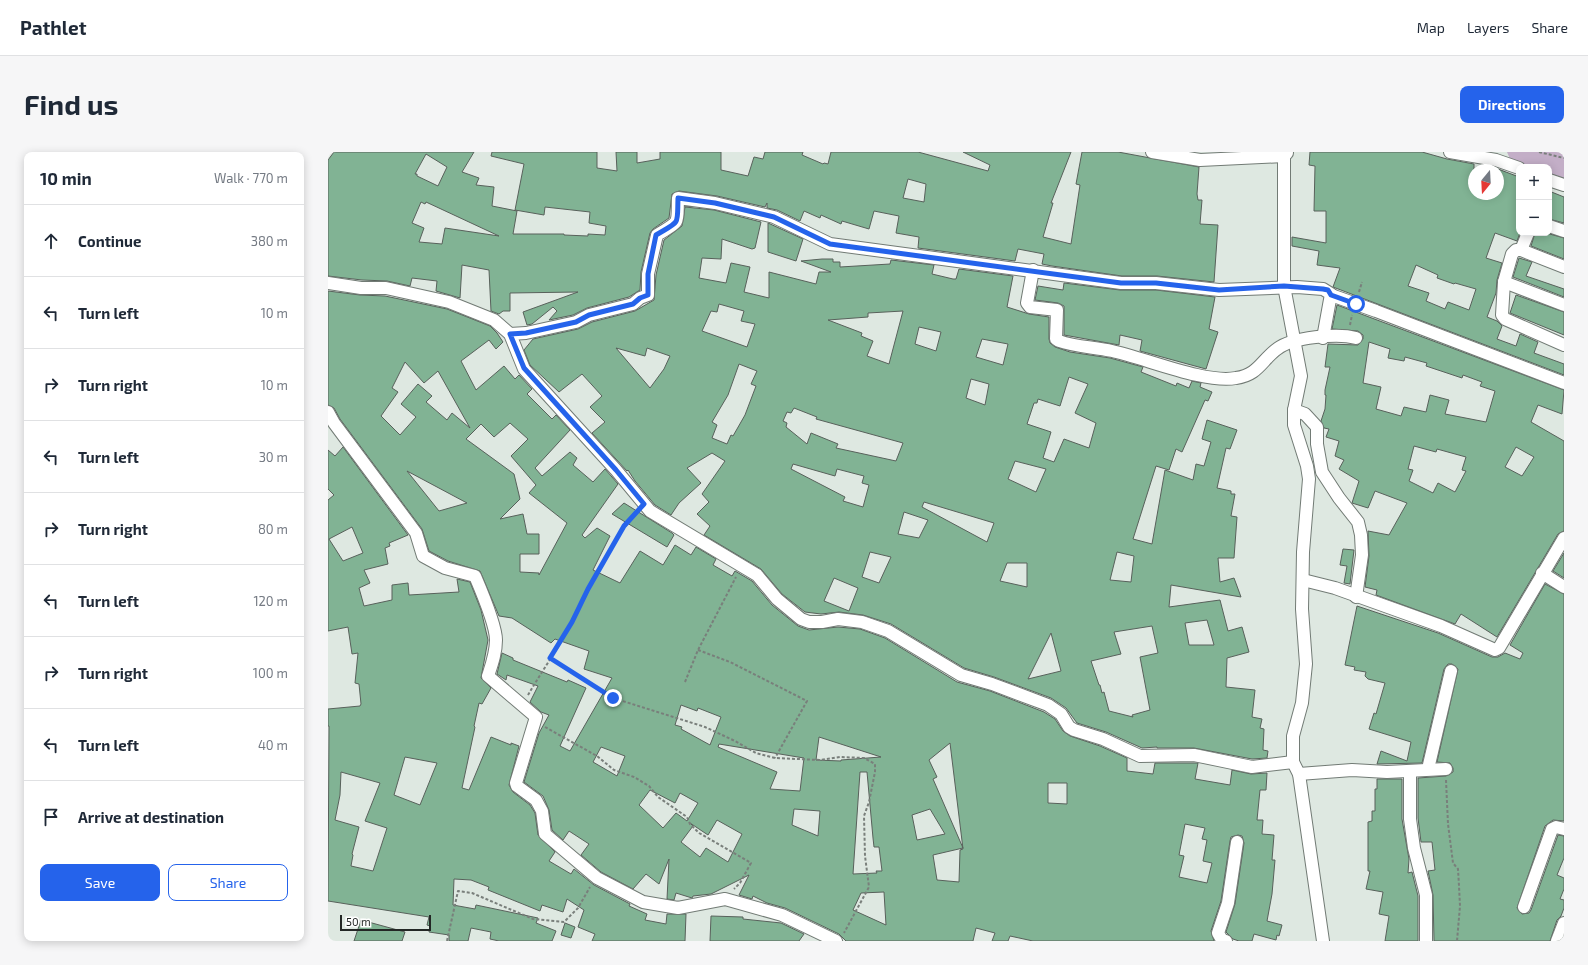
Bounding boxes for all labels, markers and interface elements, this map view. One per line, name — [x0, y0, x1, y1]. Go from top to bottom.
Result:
text: Pathlet — [20, 16, 86, 39]
text: Map — [1417, 19, 1445, 36]
text: Layers — [1467, 19, 1509, 36]
text: Share — [1531, 19, 1568, 36]
button: Directions — [1460, 86, 1564, 123]
text: Find us — [24, 87, 118, 121]
north arrow — [1468, 164, 1504, 200]
map controls — [1516, 164, 1552, 236]
button: + — [1516, 164, 1552, 200]
text: 10 min — [40, 168, 92, 188]
text: Walk · 770 m — [214, 170, 288, 186]
button: − — [1516, 200, 1552, 236]
icon: ahead — [40, 230, 62, 252]
text: Continue — [78, 232, 141, 250]
text: 380 m — [251, 233, 288, 249]
route start — [1347, 295, 1365, 313]
icon: left — [40, 302, 62, 324]
text: Turn left — [78, 304, 139, 322]
text: 10 m — [261, 305, 288, 321]
icon: right — [40, 374, 62, 396]
text: Turn right — [78, 376, 148, 394]
text: 10 m — [261, 377, 288, 393]
icon: left — [40, 446, 62, 468]
text: Turn left — [78, 448, 139, 466]
text: 30 m — [259, 449, 288, 465]
icon: right — [40, 518, 62, 540]
text: Turn right — [78, 520, 148, 538]
text: 80 m — [258, 521, 288, 537]
icon: left — [40, 590, 62, 612]
text: Turn left — [78, 592, 139, 610]
text: 120 m — [253, 593, 288, 609]
icon: right — [40, 662, 62, 684]
text: Turn right — [78, 664, 148, 682]
text: 100 m — [253, 665, 288, 681]
route end — [604, 689, 622, 707]
icon: left — [40, 734, 62, 756]
text: Turn left — [78, 736, 139, 754]
text: 40 m — [258, 737, 288, 753]
icon: arrive — [40, 806, 62, 828]
text: Arrive at destination — [78, 808, 224, 826]
button: Save — [40, 864, 160, 901]
button: Share — [168, 864, 288, 901]
scale bar — [340, 913, 431, 932]
text: 50 m — [346, 915, 371, 928]

